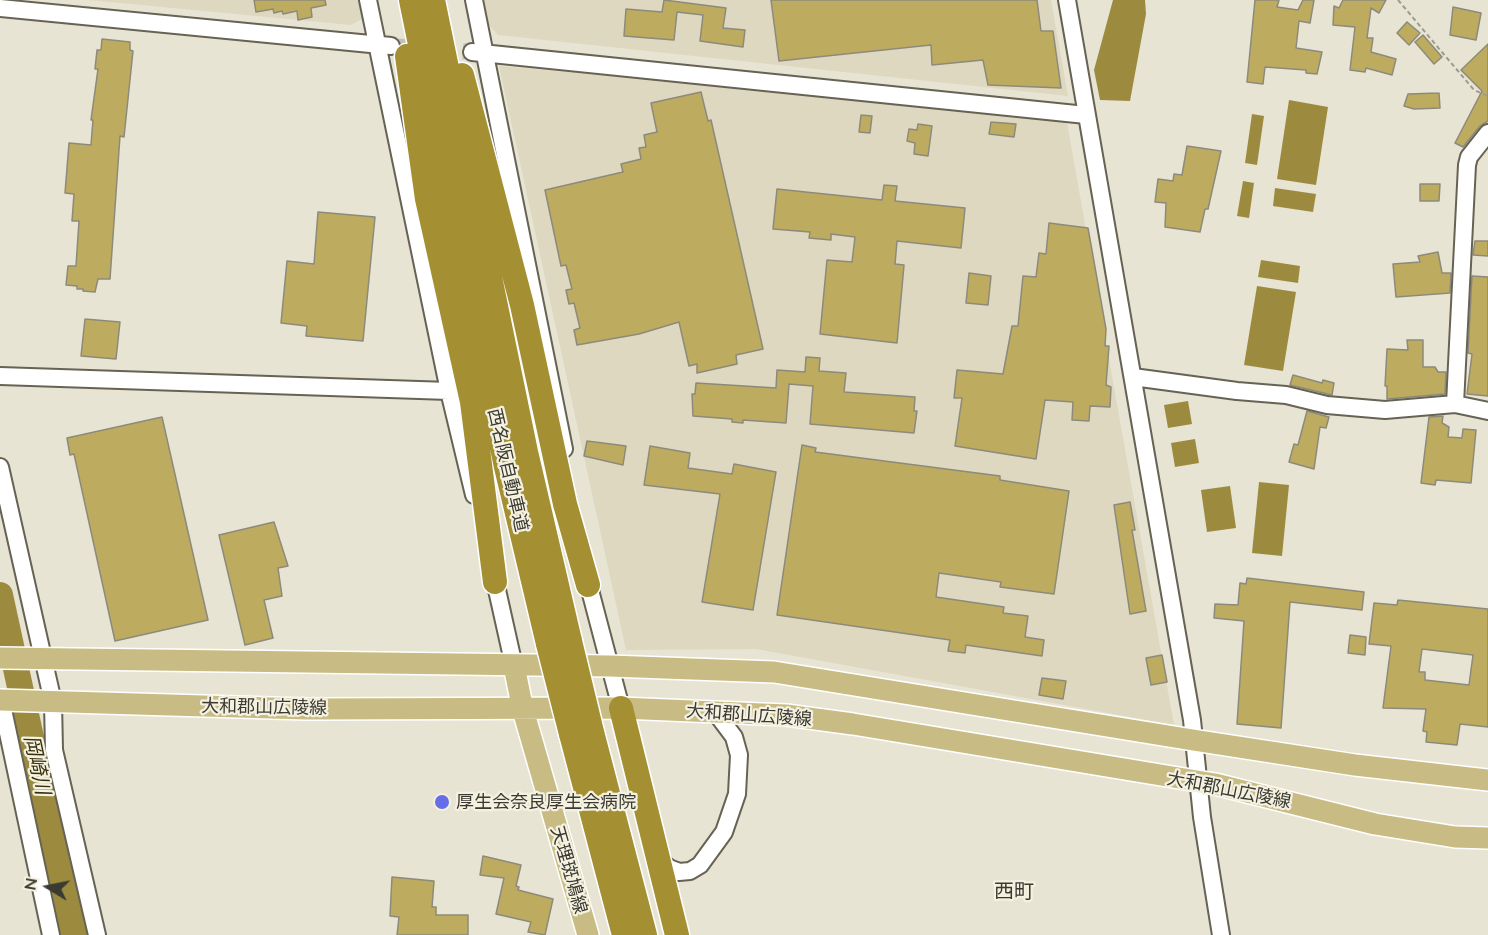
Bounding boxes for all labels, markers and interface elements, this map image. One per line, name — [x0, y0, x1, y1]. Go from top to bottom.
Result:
street label: 西名阪自動車道 — [483, 406, 533, 534]
street label: 大和郡山広陵線 — [201, 695, 327, 719]
street label: 大和郡山広陵線 — [685, 700, 813, 730]
water label: 岡崎川 — [19, 733, 55, 797]
street label: 大和郡山広陵線 — [1165, 767, 1293, 813]
place label: 厚生会奈良厚生会病院 — [456, 791, 636, 813]
marker: 厚生会奈良厚生会病院 — [433, 793, 451, 811]
street label: 天理斑鳩線 — [546, 824, 592, 916]
north arrow — [18, 857, 78, 917]
text: N — [19, 876, 40, 892]
district label: 西町 — [994, 880, 1034, 904]

